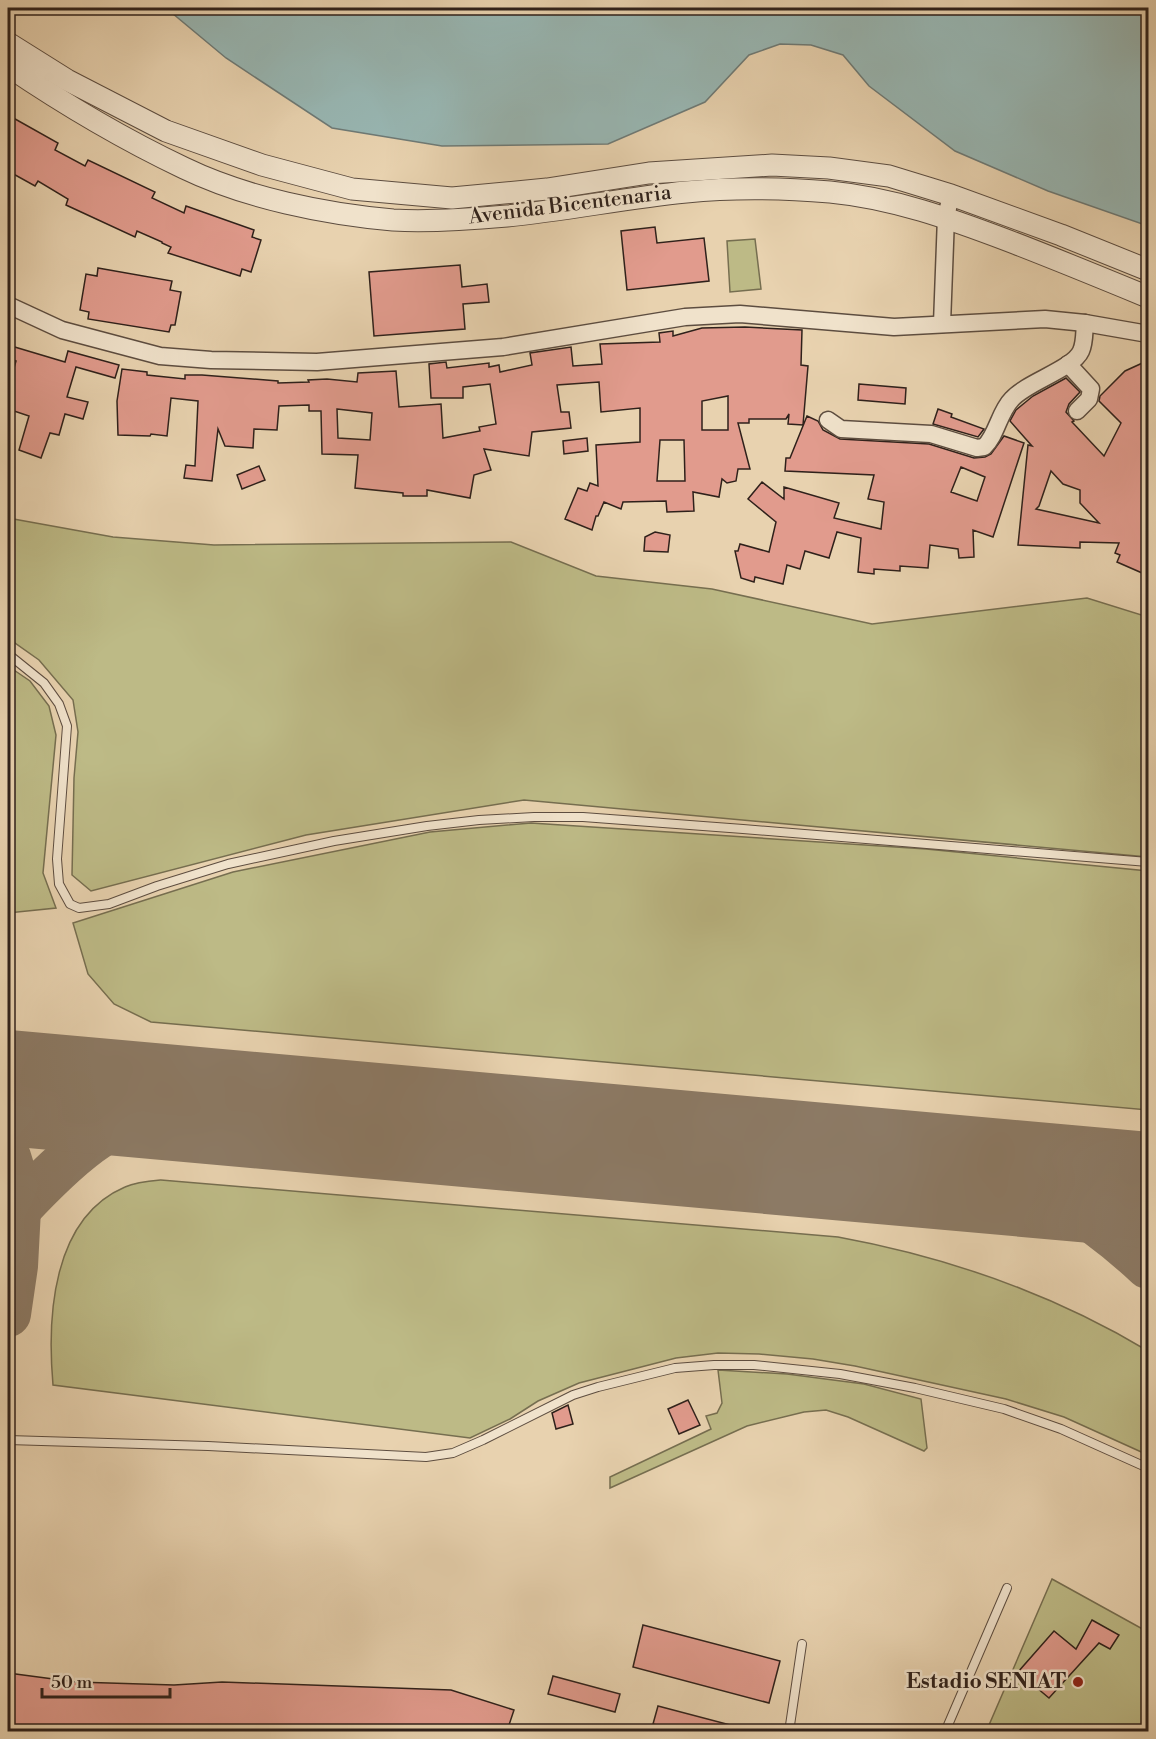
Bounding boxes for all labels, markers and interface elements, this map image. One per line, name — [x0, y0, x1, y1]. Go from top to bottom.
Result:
street label: Avenida Bicentenaria — [466, 180, 673, 230]
scale bar — [42, 1661, 170, 1699]
place label: Estadio SENIAT — [906, 1669, 1066, 1695]
text: 50 m — [51, 1671, 93, 1694]
marker: Estadio SENIAT — [1071, 1675, 1085, 1689]

